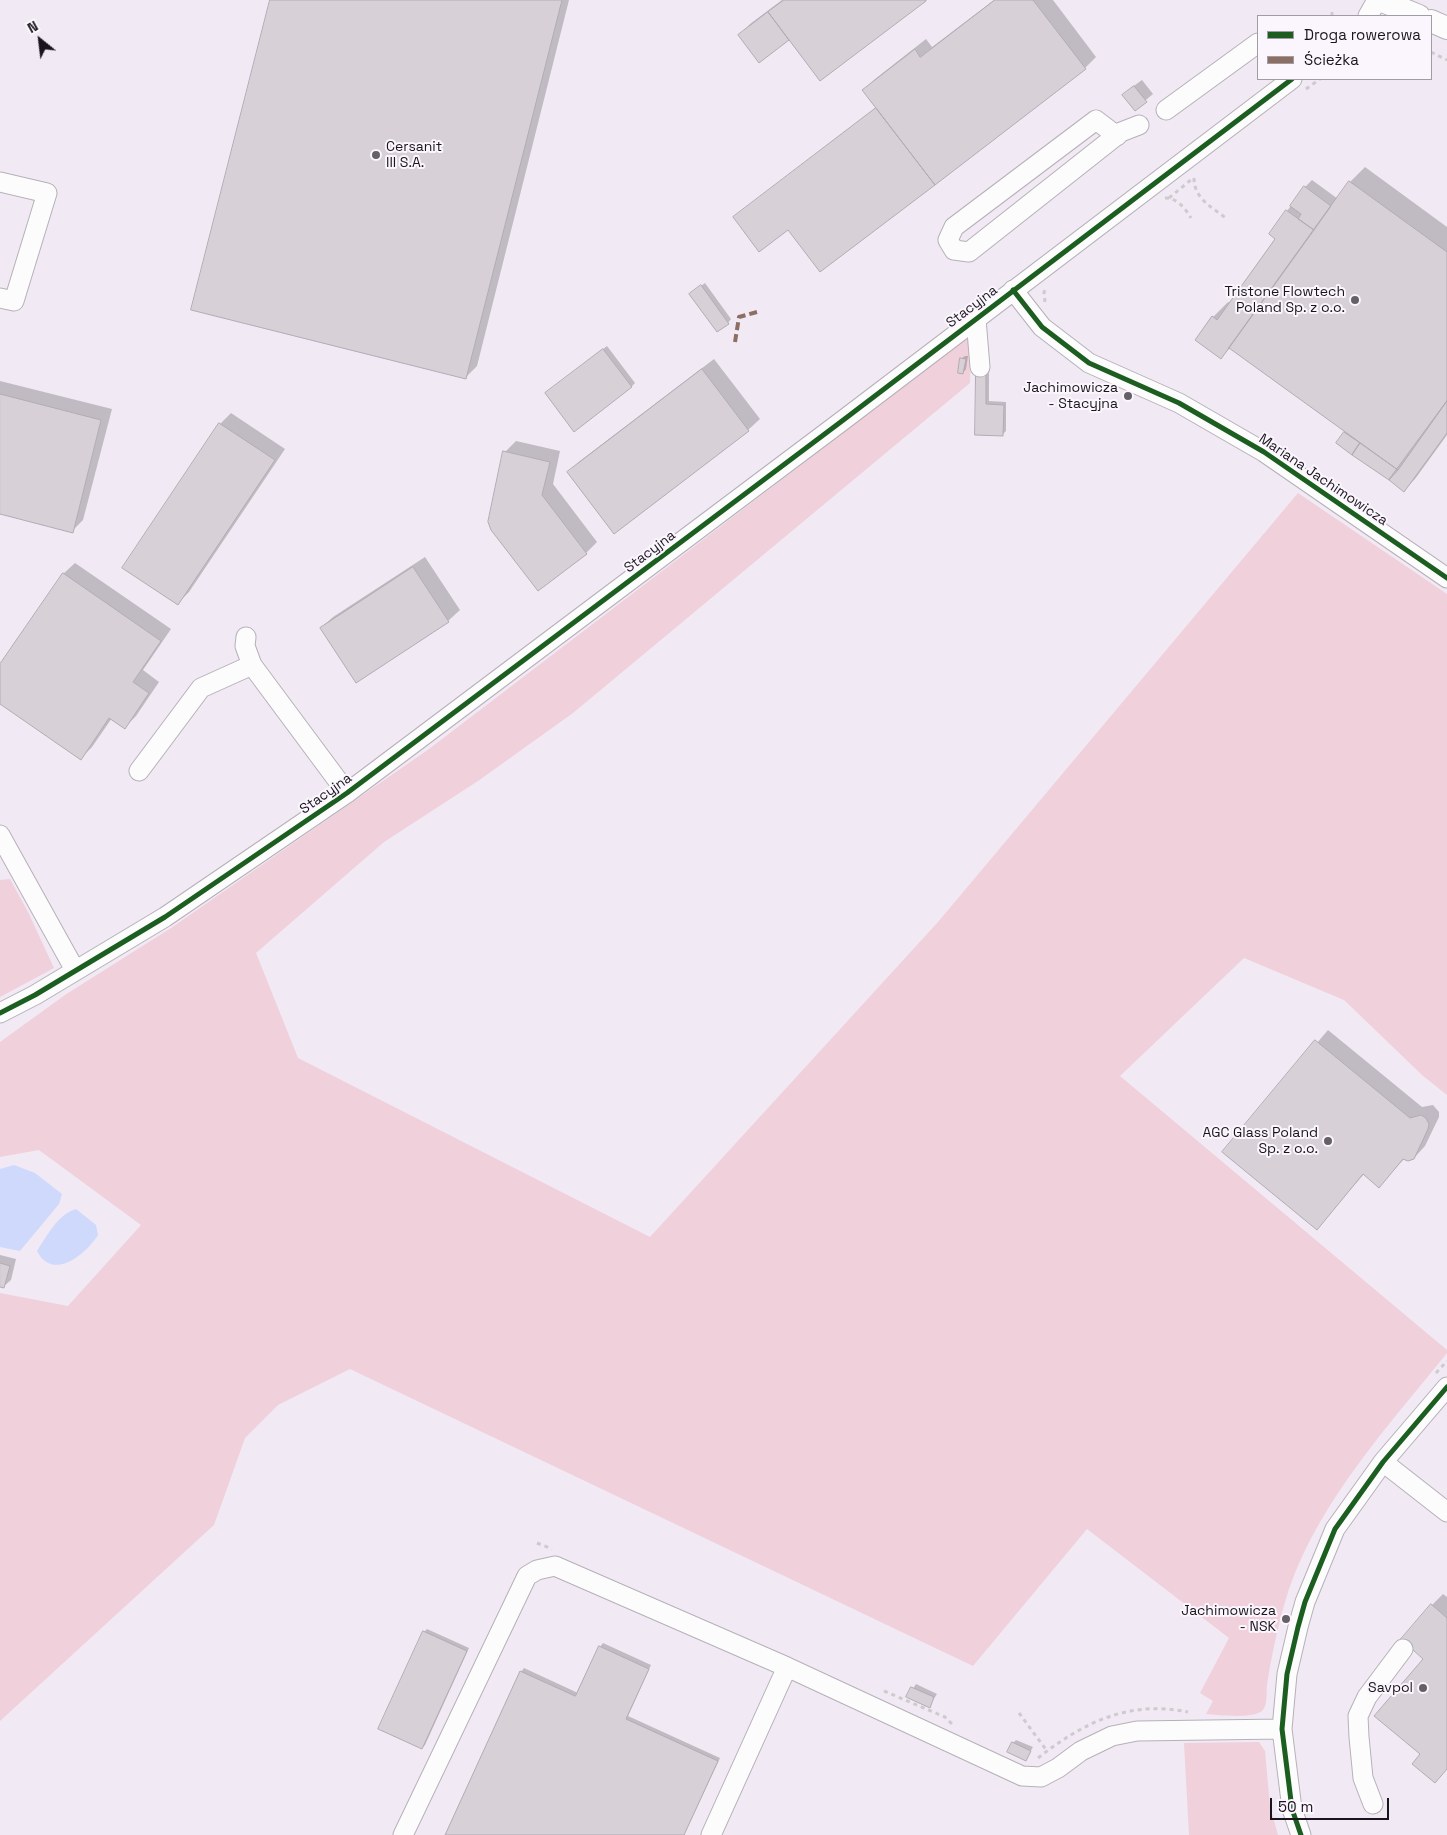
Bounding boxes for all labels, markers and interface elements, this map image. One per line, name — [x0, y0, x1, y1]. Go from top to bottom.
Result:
north arrow — [15, 15, 65, 65]
legend — [1257, 15, 1432, 80]
text: N — [24, 17, 41, 37]
text: Droga rowerowa — [1304, 25, 1421, 44]
text: Ścieżka — [1304, 50, 1359, 69]
place label: Cersanit III S.A. — [386, 139, 442, 172]
marker: Cersanit III S.A. — [370, 149, 382, 161]
street label: Stacyjna — [943, 282, 1001, 332]
place label: Tristone Flowtech Poland Sp. z o.o. — [1224, 284, 1345, 316]
marker: Tristone Flowtech Poland Sp. z o.o. — [1349, 294, 1361, 306]
place label: Jachimowicza - Stacyjna — [1023, 380, 1118, 412]
marker: Jachimowicza - Stacyjna — [1122, 390, 1134, 402]
street label: Mariana Jachimowicza — [1255, 431, 1391, 529]
street label: Stacyjna — [621, 527, 679, 577]
street label: Stacyjna — [297, 770, 355, 818]
place label: AGC Glass Poland Sp. z o.o. — [1203, 1125, 1318, 1158]
marker: AGC Glass Poland Sp. z o.o. — [1322, 1135, 1334, 1147]
place label: Jachimowicza - NSK — [1181, 1603, 1276, 1635]
marker: Jachimowicza - NSK — [1280, 1613, 1292, 1625]
place label: Savpol — [1368, 1680, 1413, 1696]
marker: Savpol — [1417, 1682, 1429, 1694]
scale bar — [1272, 1788, 1391, 1820]
text: 50 m — [1278, 1797, 1313, 1816]

